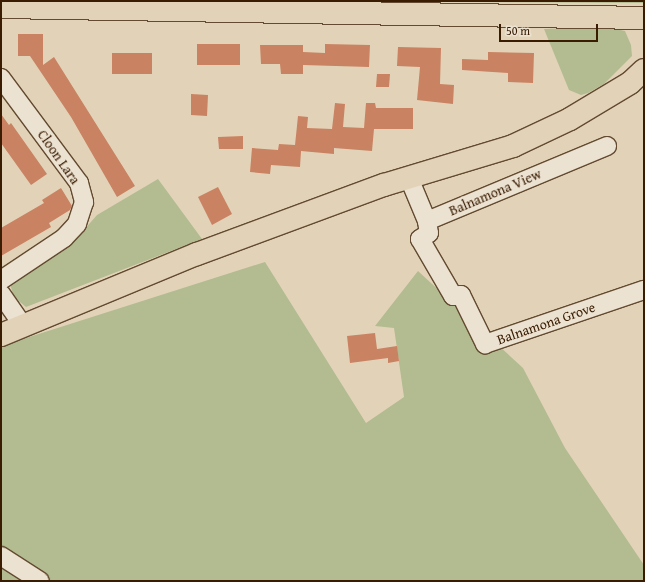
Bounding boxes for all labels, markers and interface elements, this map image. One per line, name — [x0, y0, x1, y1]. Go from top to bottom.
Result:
scale bar — [501, 16, 600, 42]
text: 50 m — [506, 22, 530, 39]
street label: Cloon Lara — [34, 127, 84, 187]
street label: Balnamona View — [446, 165, 544, 219]
street label: Balnamona Grove — [495, 298, 597, 348]

